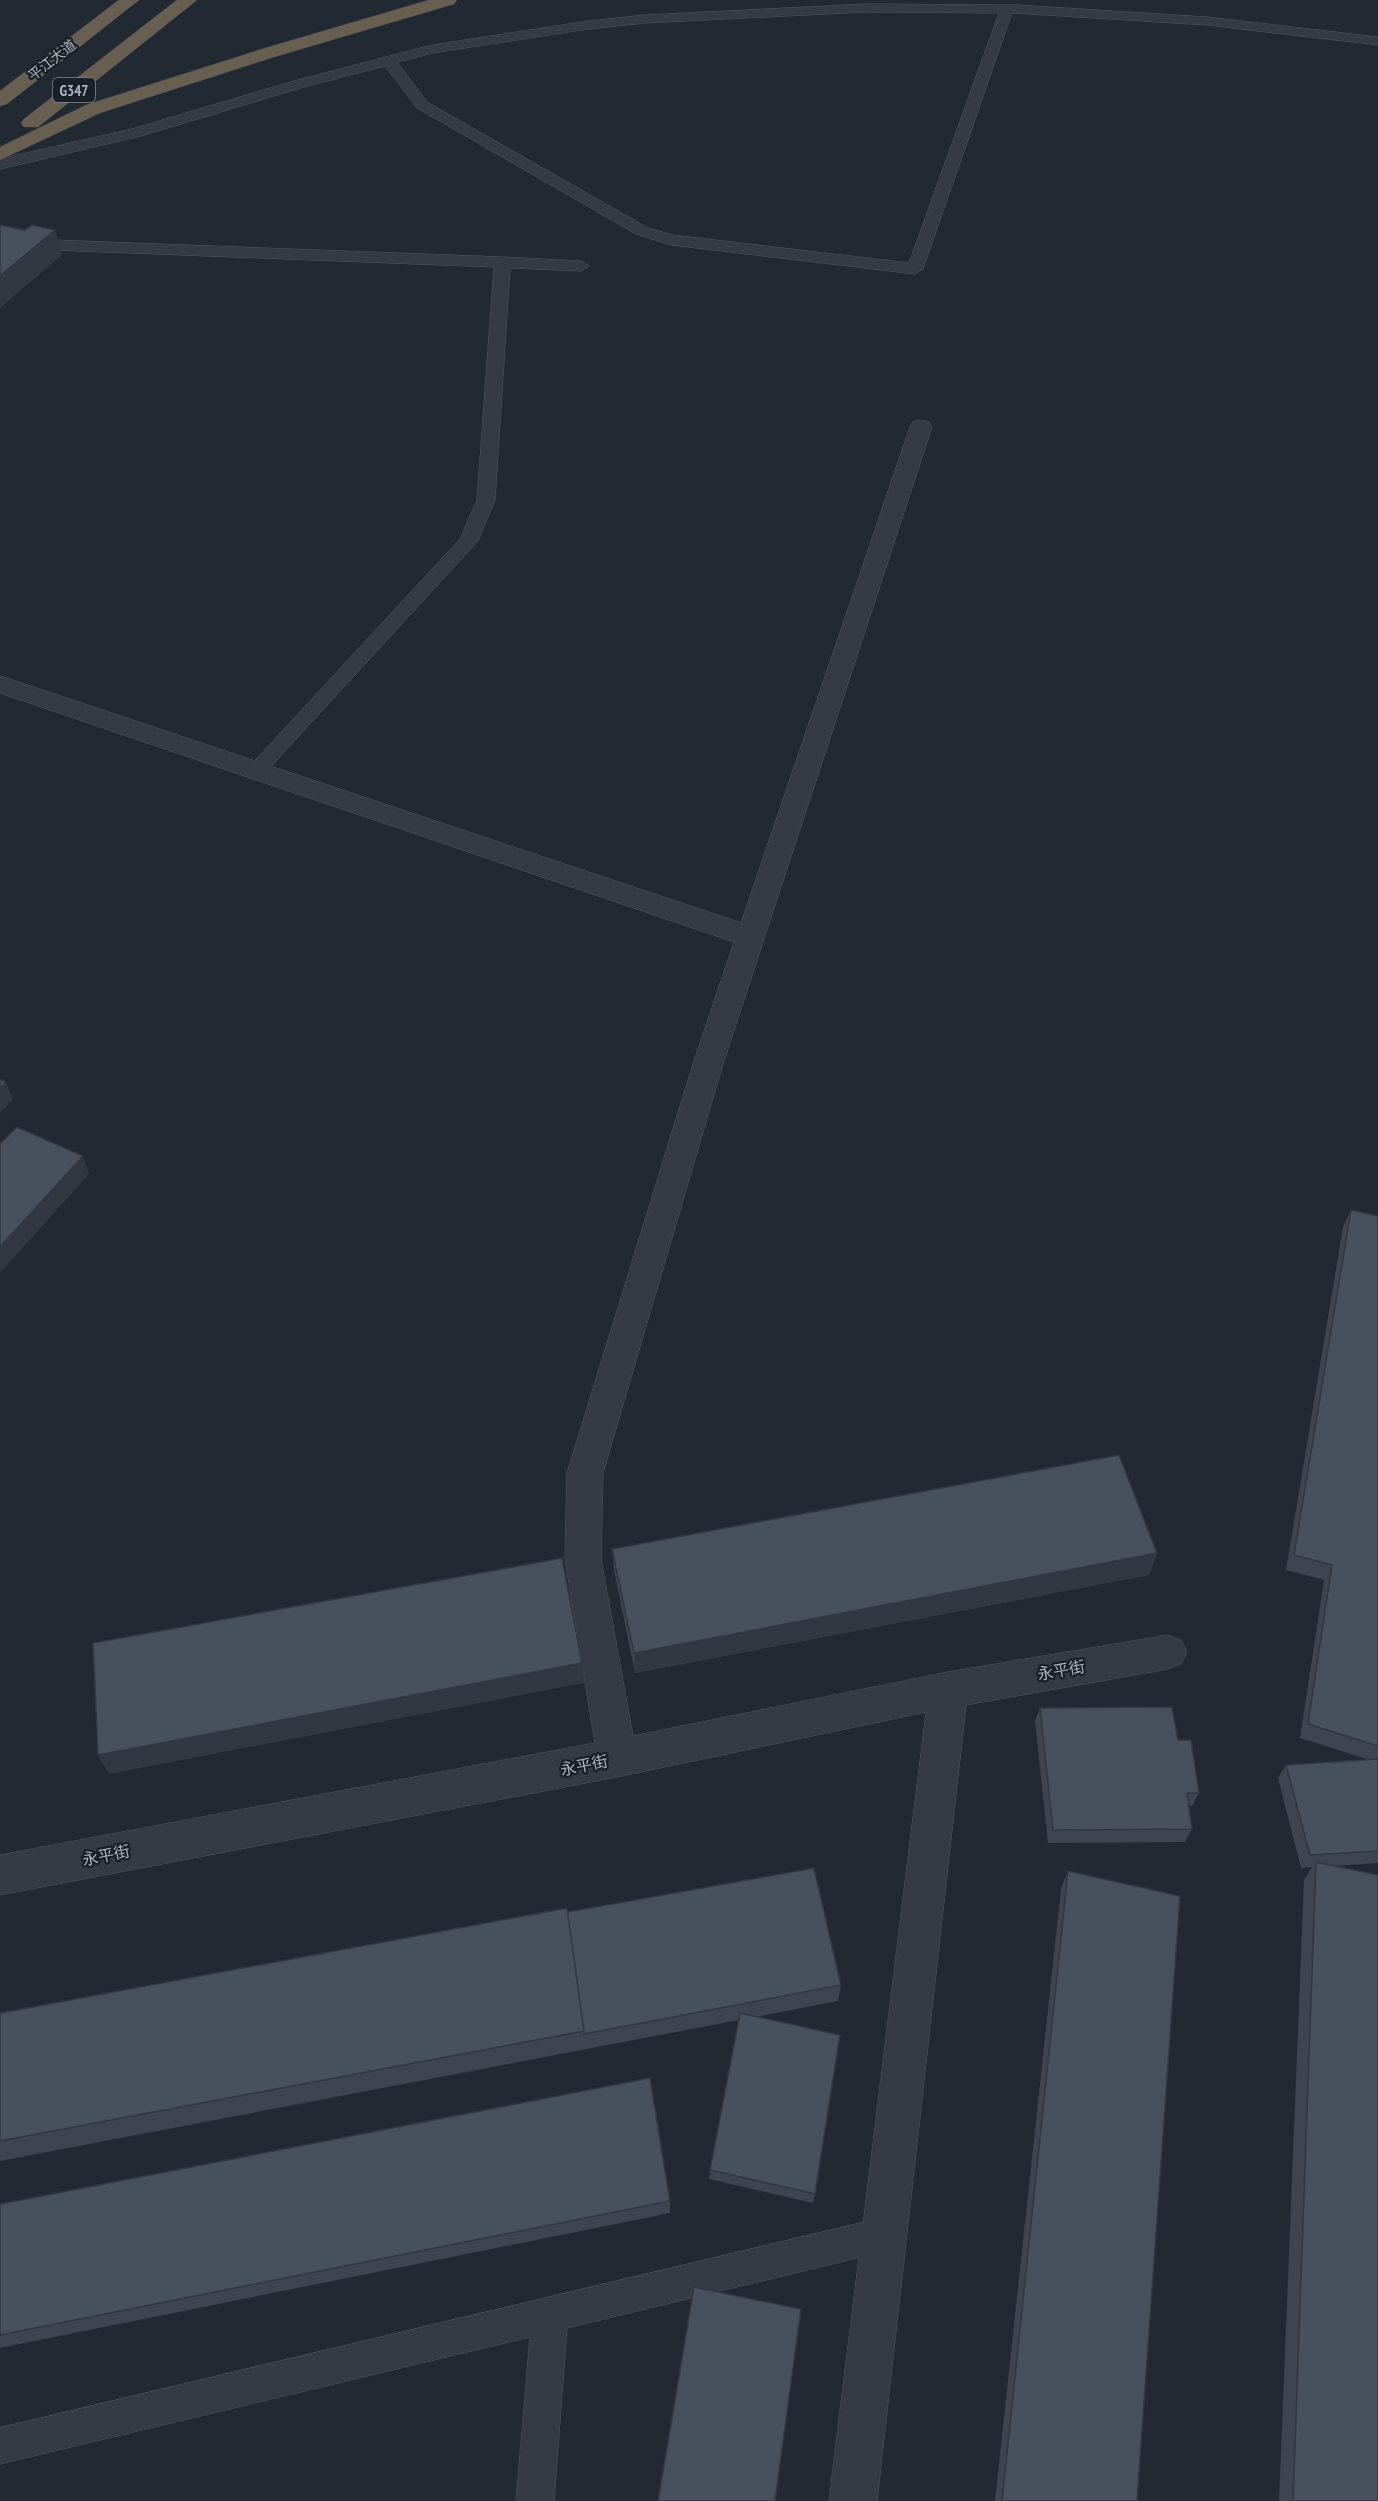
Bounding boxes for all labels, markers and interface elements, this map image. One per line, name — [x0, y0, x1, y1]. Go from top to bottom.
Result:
street label: 平江大道 — [24, 36, 80, 84]
road number: G347 — [53, 78, 95, 102]
street label: 永平街 — [1036, 1656, 1086, 1684]
street label: 永平街 — [559, 1751, 609, 1779]
street label: 永平街 — [81, 1841, 131, 1869]

